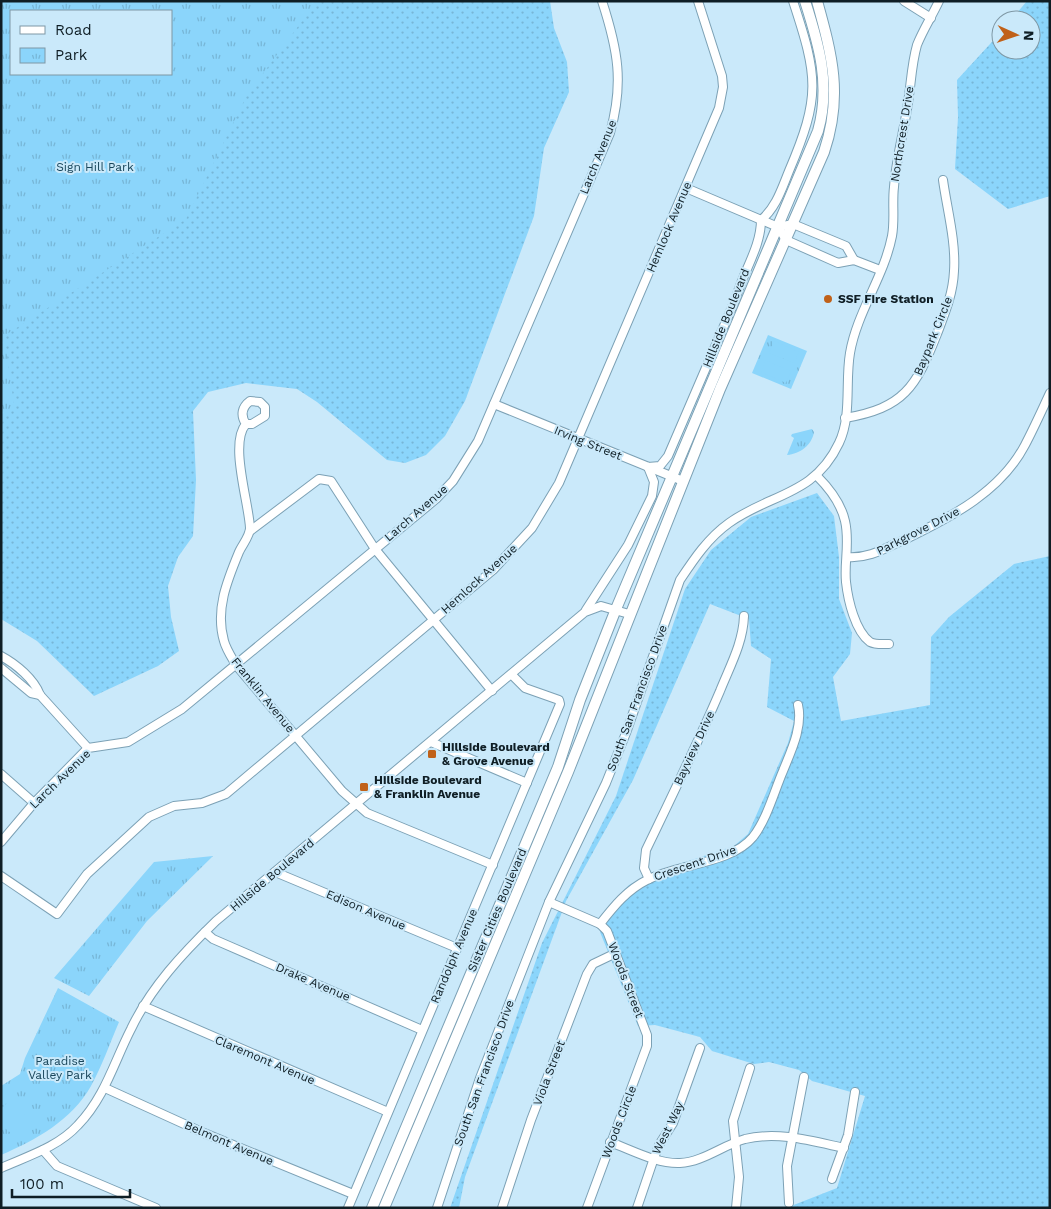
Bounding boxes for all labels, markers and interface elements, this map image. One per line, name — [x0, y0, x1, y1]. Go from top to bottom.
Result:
legend — [10, 10, 172, 75]
north arrow — [991, 10, 1041, 60]
text: Road — [55, 21, 92, 39]
text: N — [1021, 30, 1037, 41]
text: Park — [55, 46, 88, 64]
street label: Northcrest Drive — [888, 85, 916, 183]
street label: Larch Avenue — [577, 118, 619, 196]
park label: Sign Hill Park — [56, 160, 134, 174]
street label: Hemlock Avenue — [644, 179, 694, 275]
street label: Hillside Boulevard — [700, 267, 752, 369]
place label: SSF Fire Station — [838, 292, 934, 306]
marker: SSF Fire Station — [822, 293, 834, 305]
street label: Baypark Circle — [911, 294, 955, 377]
street label: Irving Street — [552, 423, 624, 463]
street label: Larch Avenue — [382, 482, 450, 544]
street label: Parkgrove Drive — [874, 504, 962, 558]
street label: Hemlock Avenue — [438, 541, 520, 617]
street label: South San Francisco Drive — [604, 623, 670, 773]
street label: Franklin Avenue — [228, 654, 298, 736]
street label: Bayview Drive — [671, 709, 717, 787]
place label: Hillside Boulevard & Grove Avenue — [442, 740, 550, 768]
street label: Larch Avenue — [27, 747, 93, 811]
marker: Hillside Boulevard & Grove Avenue — [426, 748, 438, 760]
place label: Hillside Boulevard & Franklin Avenue — [374, 773, 482, 801]
marker: Hillside Boulevard & Franklin Avenue — [358, 781, 370, 793]
street label: Hillside Boulevard — [227, 836, 317, 914]
street label: Crescent Drive — [652, 842, 738, 884]
street label: Sister Cities Boulevard — [465, 846, 529, 974]
street label: Edison Avenue — [324, 887, 408, 933]
street label: Randolph Avenue — [428, 906, 480, 1006]
street label: Woods Street — [605, 940, 647, 1020]
street label: Drake Avenue — [274, 960, 352, 1004]
street label: South San Francisco Drive — [451, 998, 517, 1148]
street label: Claremont Avenue — [213, 1033, 317, 1087]
street label: Viola Street — [530, 1038, 568, 1108]
park label: Paradise Valley Park — [28, 1054, 92, 1082]
street label: Woods Circle — [599, 1084, 639, 1160]
street label: West Way — [649, 1099, 687, 1157]
street label: Belmont Avenue — [182, 1118, 276, 1168]
scale bar — [12, 1166, 130, 1198]
text: 100 m — [20, 1175, 64, 1193]

